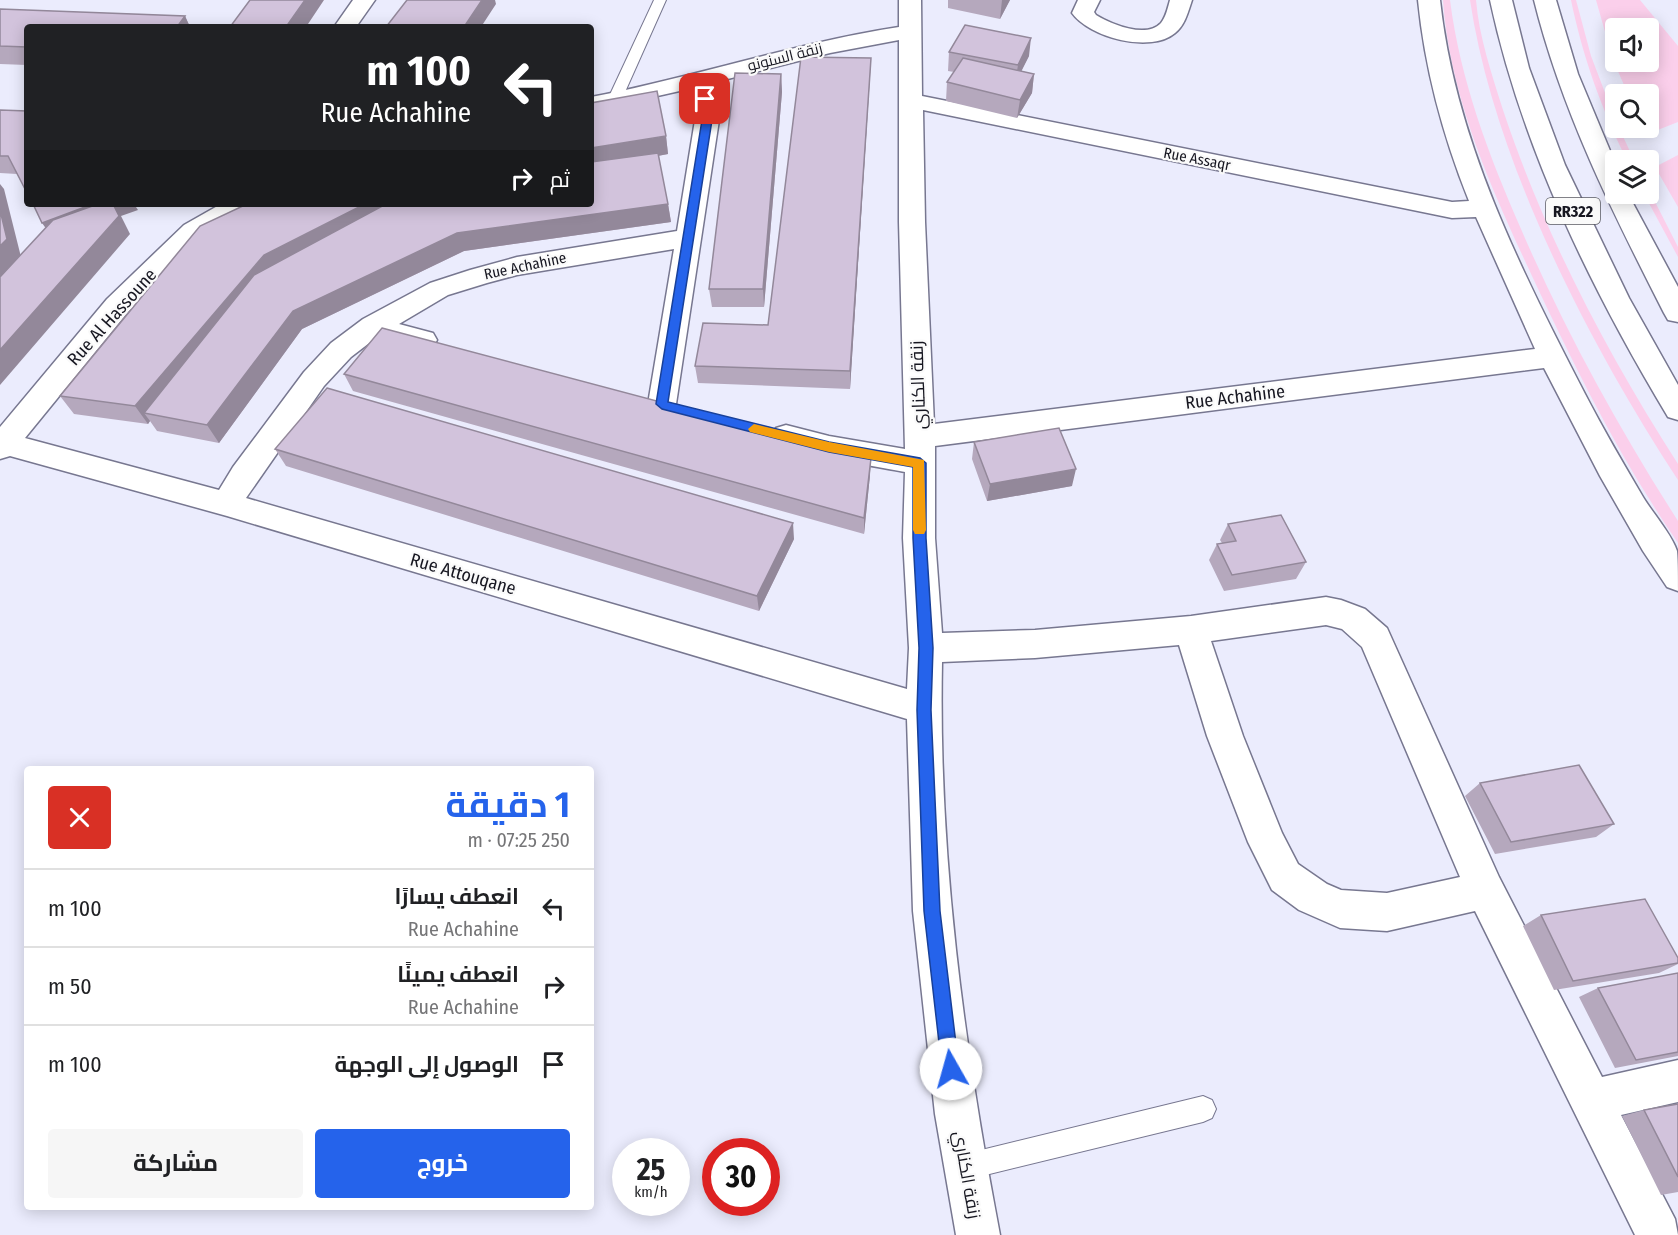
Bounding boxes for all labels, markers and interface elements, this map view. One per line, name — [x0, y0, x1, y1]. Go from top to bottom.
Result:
map controls — [1605, 18, 1659, 204]
button: sound — [1605, 18, 1659, 72]
street label: زنقة السنونو — [746, 39, 824, 75]
text: 100 m — [367, 46, 471, 96]
icon: left — [492, 48, 570, 126]
pin — [679, 73, 730, 124]
icon: arrive — [688, 82, 721, 115]
button: search — [1605, 84, 1659, 138]
text: Rue Achahine — [321, 97, 471, 129]
street label: Rue Assaqr — [1162, 144, 1233, 174]
button: layers — [1605, 150, 1659, 204]
icon: right — [505, 162, 538, 195]
text: ثم — [550, 166, 570, 193]
road number: RR322 — [1546, 198, 1600, 224]
street label: Rue Achahine — [482, 249, 568, 283]
street label: Rue Al Hassoune — [63, 264, 161, 370]
street label: زنقة الكناري — [905, 340, 934, 430]
street label: Rue Achahine — [1184, 380, 1286, 414]
street label: Rue Attouqane — [408, 548, 519, 600]
text: 1 دقيقة — [446, 783, 570, 827]
button: close — [48, 786, 111, 849]
text: 250 m · 07:25 — [467, 828, 570, 852]
text: انعطف يسارًا — [394, 883, 519, 910]
icon: left — [537, 892, 570, 925]
text: 100 m — [48, 895, 102, 922]
text: Rue Achahine — [408, 917, 519, 941]
text: انعطف يمينًا — [397, 961, 519, 988]
icon: right — [537, 970, 570, 1003]
text: 50 m — [48, 973, 92, 1000]
text: Rue Achahine — [408, 995, 519, 1019]
position arrow — [919, 1037, 983, 1101]
icon: arrive — [537, 1048, 570, 1081]
text: 100 m — [48, 1051, 102, 1078]
text: الوصول إلى الوجهة — [335, 1051, 519, 1078]
button: مشاركة — [48, 1129, 303, 1198]
button: خروج — [315, 1129, 570, 1198]
street label: زنقة الكناري — [946, 1129, 986, 1221]
speed limit sign: 30 — [702, 1138, 780, 1216]
text: 25 — [637, 1152, 665, 1188]
text: km/h — [634, 1183, 668, 1201]

